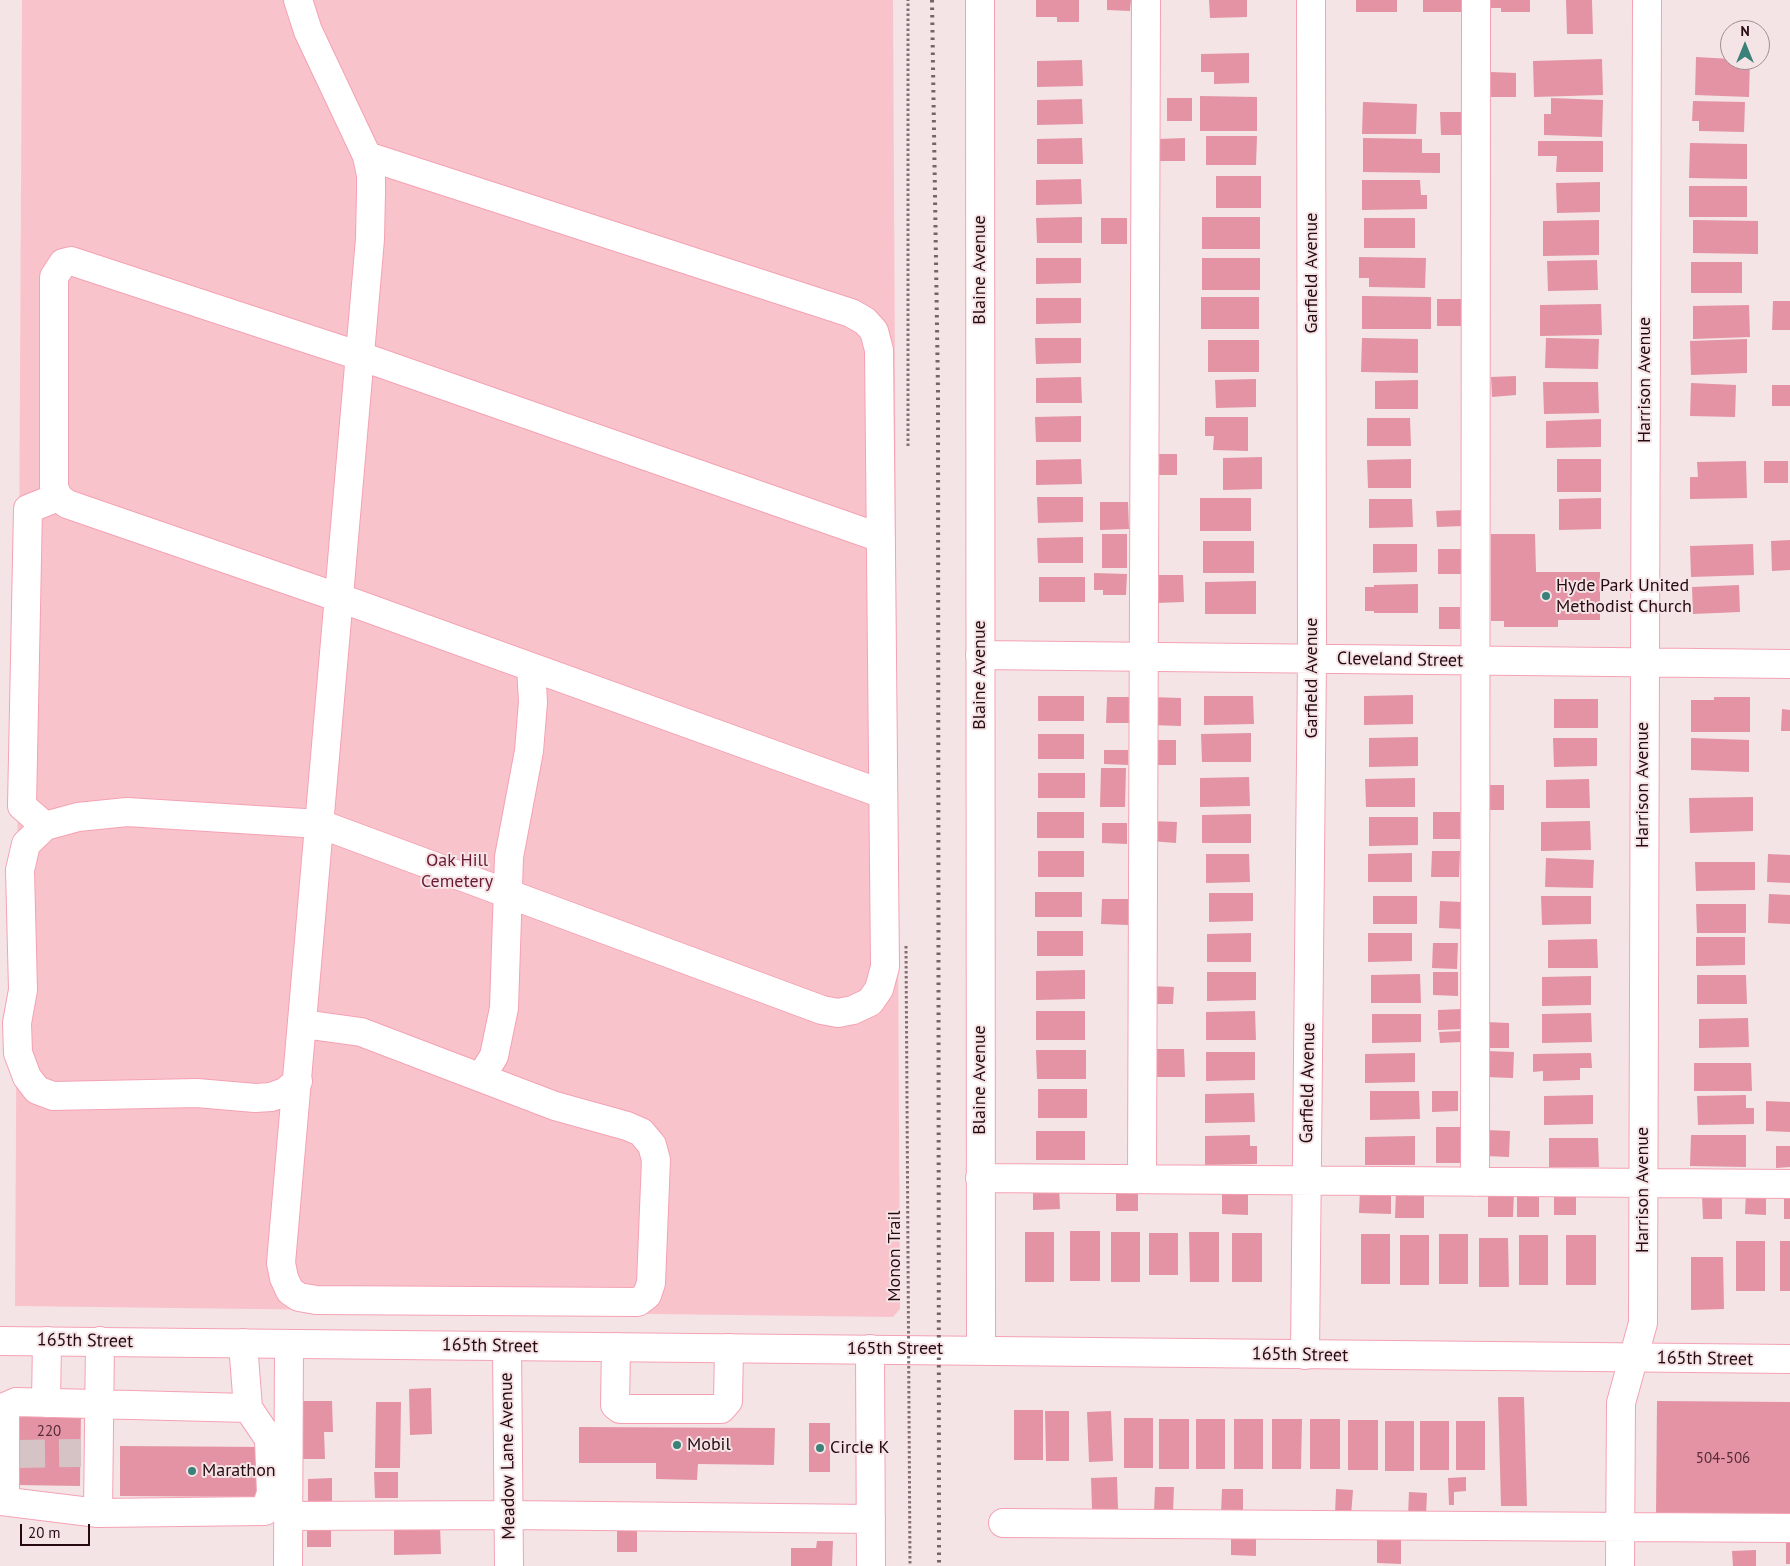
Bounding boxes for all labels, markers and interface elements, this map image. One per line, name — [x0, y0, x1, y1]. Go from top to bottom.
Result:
north arrow — [1720, 20, 1770, 70]
text: N — [1740, 22, 1750, 40]
street label: Garfield Avenue — [1301, 213, 1323, 333]
street label: Blaine Avenue — [969, 215, 991, 325]
street label: Harrison Avenue — [1634, 317, 1656, 443]
place label: Hyde Park United Methodist Church — [1556, 575, 1692, 618]
marker: Hyde Park United Methodist Church — [1540, 590, 1552, 602]
street label: Garfield Avenue — [1301, 618, 1323, 738]
street label: Blaine Avenue — [969, 620, 991, 730]
street label: Cleveland Street — [1337, 648, 1463, 672]
street label: Harrison Avenue — [1632, 722, 1654, 848]
park label: Oak Hill Cemetery — [421, 850, 493, 892]
street label: Garfield Avenue — [1296, 1022, 1320, 1144]
street label: Blaine Avenue — [969, 1025, 991, 1135]
street label: Harrison Avenue — [1632, 1127, 1654, 1253]
street label: Monon Trail — [884, 1210, 906, 1302]
street label: 165th Street — [37, 1329, 133, 1353]
street label: 165th Street — [442, 1334, 538, 1358]
street label: 165th Street — [847, 1338, 943, 1360]
street label: 165th Street — [1252, 1343, 1348, 1367]
street label: 165th Street — [1657, 1347, 1753, 1371]
street label: Meadow Lane Avenue — [496, 1372, 520, 1540]
house number: 220 — [37, 1423, 61, 1441]
place label: Mobil — [687, 1434, 731, 1456]
place label: Circle K — [830, 1437, 890, 1459]
marker: Mobil — [671, 1439, 683, 1451]
marker: Circle K — [814, 1442, 826, 1454]
house number: 504-506 — [1696, 1450, 1750, 1468]
place label: Marathon — [202, 1460, 276, 1482]
marker: Marathon — [186, 1465, 198, 1477]
scale bar — [22, 1514, 92, 1546]
text: 20 m — [28, 1523, 61, 1542]

